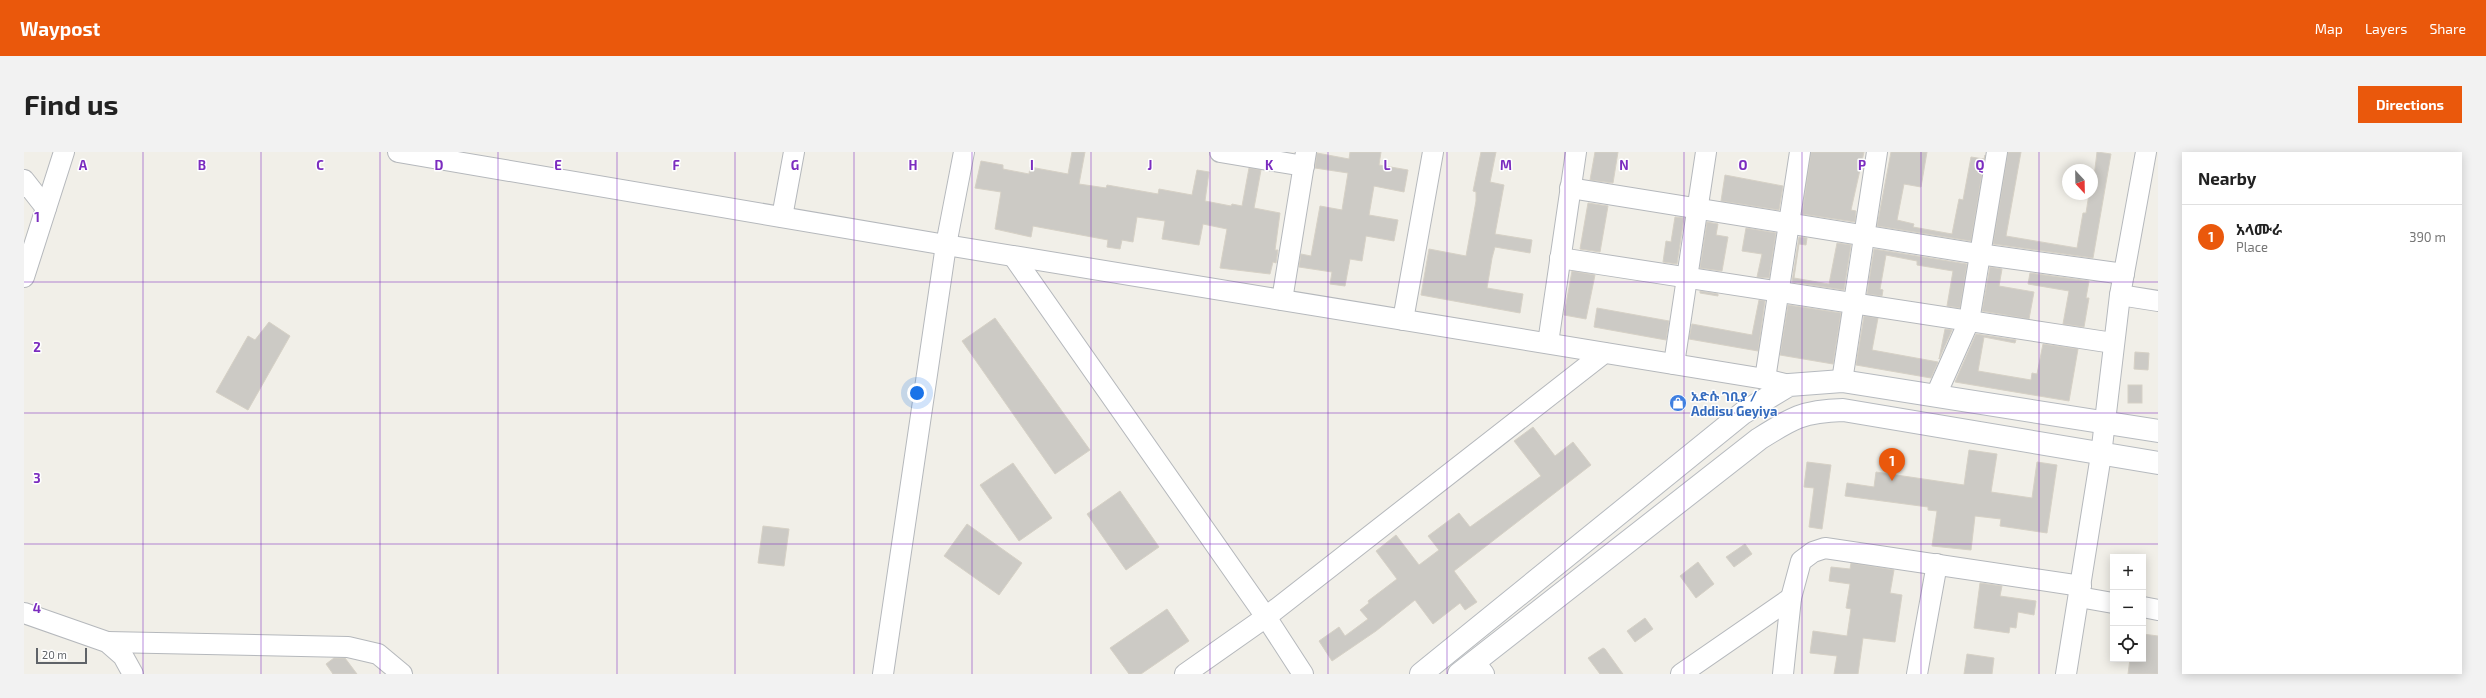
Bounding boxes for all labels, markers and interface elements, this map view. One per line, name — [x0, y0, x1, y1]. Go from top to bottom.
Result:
text: Waypost — [20, 17, 100, 40]
text: Map — [2315, 20, 2343, 37]
text: Layers — [2365, 20, 2407, 37]
text: Share — [2429, 20, 2466, 37]
button: Directions — [2358, 86, 2462, 123]
text: Find us — [24, 87, 118, 121]
text: A — [79, 157, 88, 173]
text: B — [198, 157, 206, 173]
text: C — [316, 157, 324, 173]
text: D — [435, 157, 444, 173]
text: E — [554, 157, 562, 173]
text: F — [672, 157, 680, 173]
text: G — [791, 157, 799, 173]
text: H — [909, 157, 918, 173]
text: I — [1030, 157, 1034, 173]
text: J — [1148, 157, 1152, 173]
text: K — [1265, 157, 1274, 173]
text: L — [1384, 157, 1391, 173]
text: M — [1500, 157, 1512, 173]
text: N — [1619, 157, 1629, 173]
text: O — [1739, 157, 1748, 173]
text: P — [1858, 157, 1866, 173]
text: Q — [1976, 157, 1985, 174]
north arrow — [2062, 164, 2098, 200]
text: Nearby — [2198, 168, 2256, 188]
text: 1 — [34, 209, 40, 225]
text: አላሙራ — [2236, 220, 2282, 238]
text: 1 — [2208, 229, 2214, 245]
text: 390 m — [2409, 229, 2446, 245]
text: Place — [2236, 239, 2268, 255]
text: 2 — [33, 339, 41, 355]
your location — [907, 383, 927, 403]
place label: አድሱ ገቢያ / Addisu Geyiya — [1691, 388, 1777, 419]
shop icon: አድሱ ገቢያ / Addisu Geyiya — [1668, 393, 1688, 413]
pin: 1 — [1879, 448, 1905, 481]
text: 3 — [33, 470, 41, 486]
map controls — [2110, 554, 2146, 662]
button: + — [2110, 554, 2146, 590]
button: − — [2110, 590, 2146, 626]
text: 4 — [33, 600, 41, 616]
button: locate — [2110, 626, 2146, 662]
scale bar — [36, 646, 87, 665]
text: 20 m — [42, 648, 67, 661]

